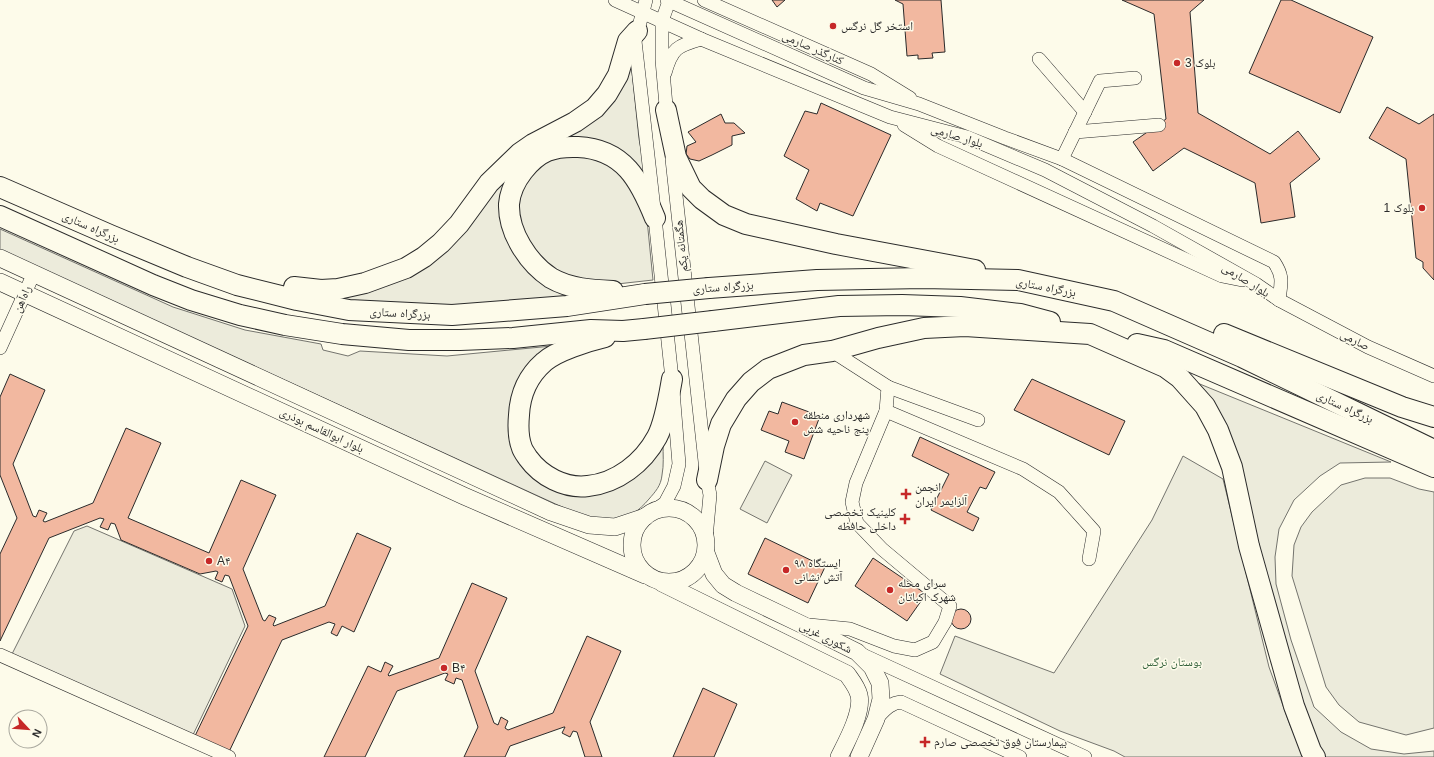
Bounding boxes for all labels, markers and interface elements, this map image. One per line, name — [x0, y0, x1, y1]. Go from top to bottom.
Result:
place label: استخر گل نرگس — [841, 19, 913, 33]
marker: استخر گل نرگس — [828, 21, 838, 31]
street label: کنارگذر صارمی — [780, 28, 846, 68]
place label: بلوک 3 — [1185, 56, 1216, 70]
marker: بلوک 3 — [1172, 58, 1182, 68]
street label: بلوار صارمی — [929, 121, 985, 151]
place label: بلوک 1 — [1383, 201, 1414, 215]
marker: بلوک 1 — [1417, 203, 1427, 213]
street label: بزرگراه ستاری — [60, 208, 122, 246]
street label: هگمتانه یکم — [671, 219, 692, 273]
street label: بلوار صارمی — [1219, 260, 1272, 300]
street label: بزرگراه ستاری — [1015, 274, 1077, 300]
street label: بزرگراه ستاری — [692, 278, 754, 296]
street label: راه‌آهن — [10, 283, 34, 315]
street label: بزرگراه ستاری — [369, 304, 431, 322]
street label: صارمی — [1338, 327, 1372, 353]
street label: بزرگراه ستاری — [1314, 388, 1376, 427]
street label: بلوار ابوالقاسم بوذری — [277, 404, 366, 456]
place label: شهرداری منطقه پنج ناحیه شش — [803, 408, 870, 436]
marker: شهرداری منطقه پنج ناحیه شش — [790, 417, 800, 427]
place label: انجمن آلزایمر ایران — [915, 480, 968, 508]
marker: انجمن آلزایمر ایران — [900, 488, 912, 500]
place label: کلینیک تخصصی داخلی حافظه — [824, 505, 896, 533]
marker: کلینیک تخصصی داخلی حافظه — [899, 513, 911, 525]
place label: A۴ — [217, 554, 230, 568]
marker: A۴ — [204, 556, 214, 566]
place label: ایستگاه ۹۸ آتش نشانی — [794, 556, 843, 584]
marker: ایستگاه ۹۸ آتش نشانی — [781, 565, 791, 575]
place label: سرای محله شهرک اکباتان — [898, 576, 956, 604]
marker: سرای محله شهرک اکباتان — [885, 585, 895, 595]
street label: شکوری غربی — [797, 618, 855, 657]
park label: بوستان نرگس — [1142, 655, 1202, 669]
place label: B۴ — [452, 661, 465, 675]
marker: B۴ — [439, 663, 449, 673]
north arrow — [8, 709, 48, 749]
text: N — [30, 727, 44, 740]
place label: بیمارستان فوق تخصصی صارم — [934, 735, 1067, 750]
marker: بیمارستان فوق تخصصی صارم — [919, 736, 931, 748]

